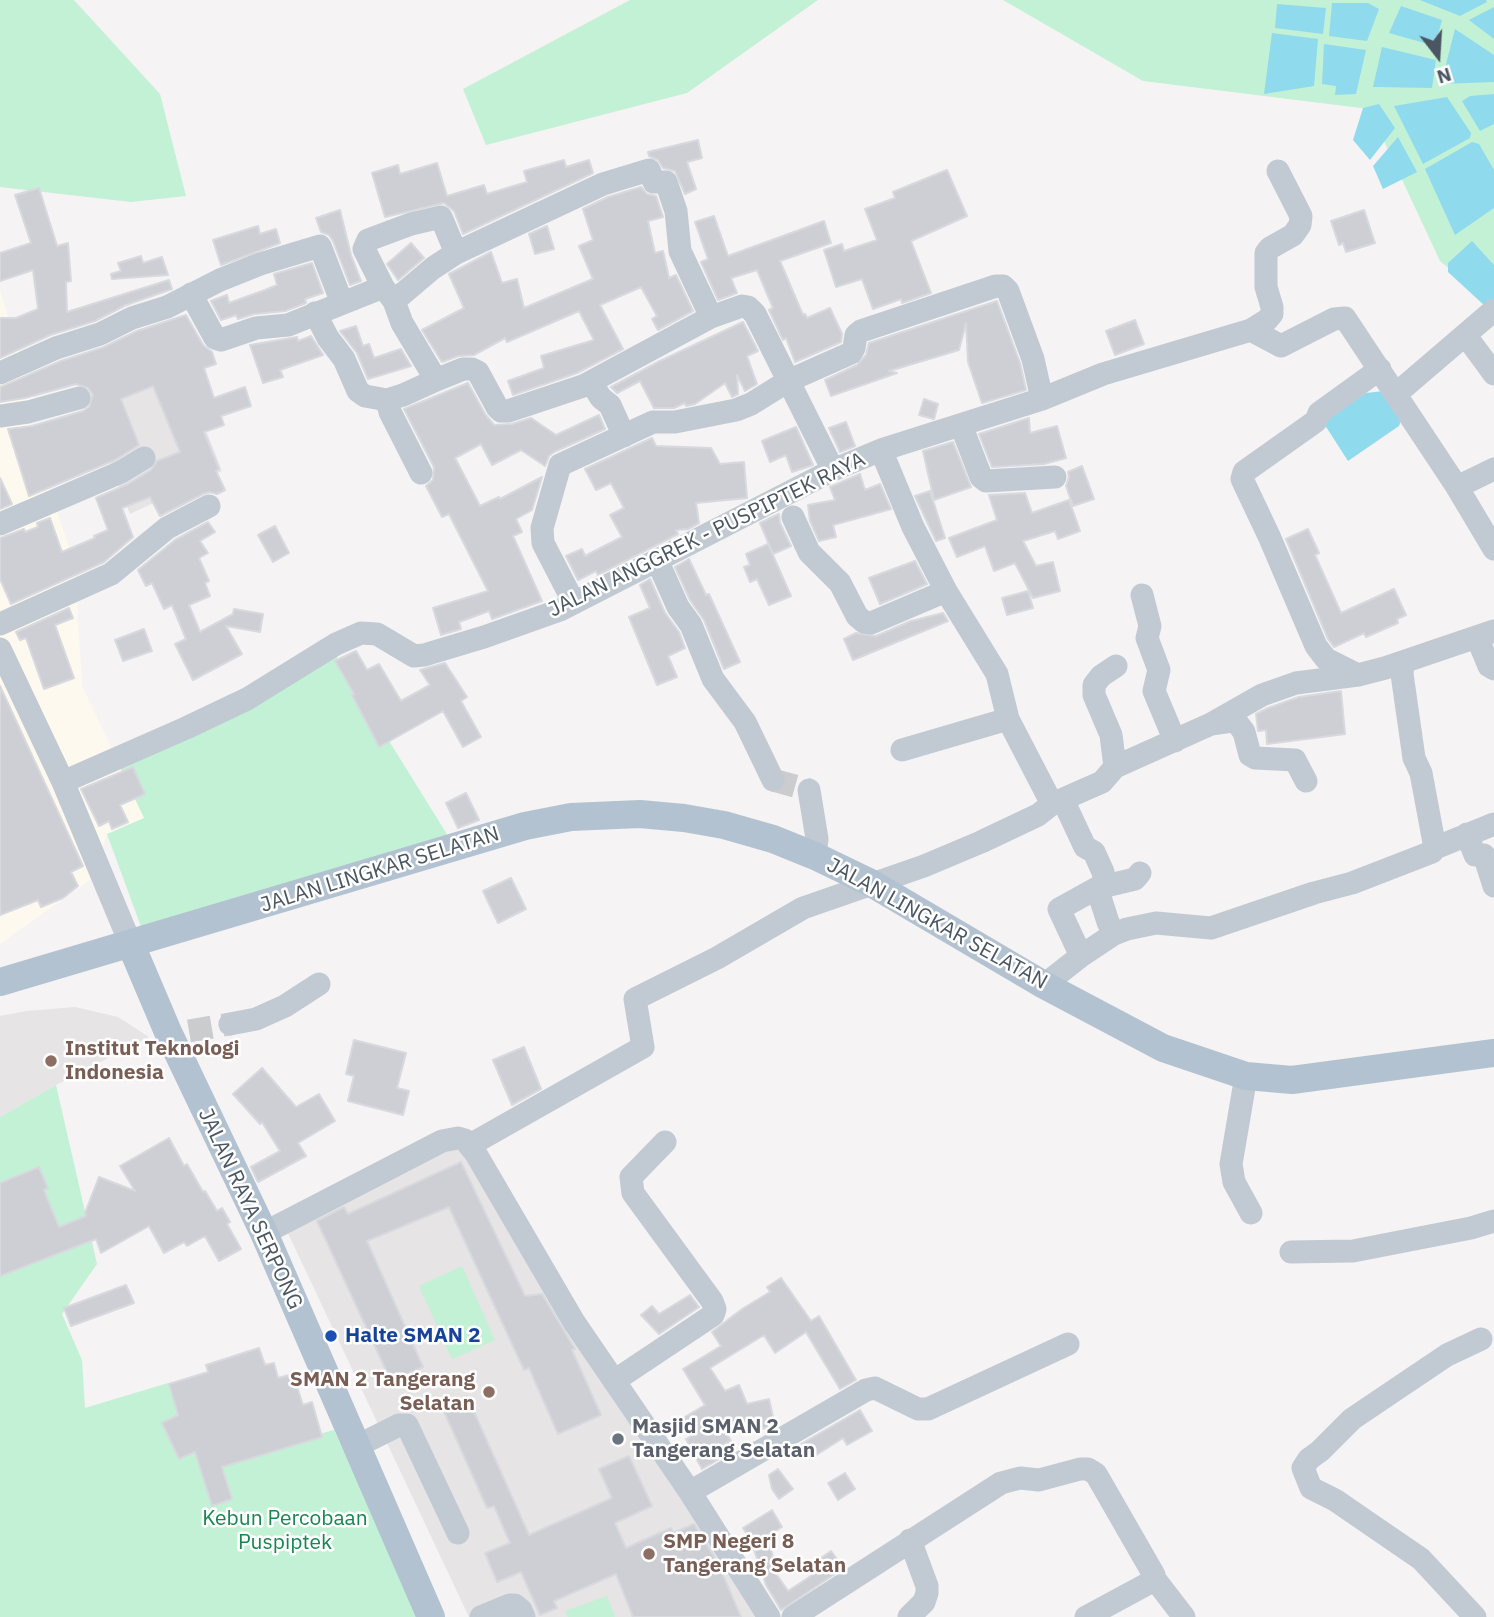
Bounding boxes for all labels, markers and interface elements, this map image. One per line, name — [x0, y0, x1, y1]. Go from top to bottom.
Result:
north arrow — [1403, 21, 1473, 91]
text: N — [1434, 63, 1454, 90]
street label: JALAN ANGGREK - PUSPIPTEK RAYA — [545, 447, 869, 623]
street label: JALAN LINGKAR SELATAN — [258, 822, 502, 918]
street label: JALAN LINGKAR SELATAN — [822, 853, 1052, 995]
place label: Institut Teknologi Indonesia — [65, 1036, 240, 1086]
marker: Institut Teknologi Indonesia — [43, 1053, 59, 1069]
street label: JALAN RAYA SERPONG — [192, 1105, 308, 1313]
place label: Halte SMAN 2 — [345, 1323, 481, 1349]
marker: Halte SMAN 2 — [323, 1328, 339, 1344]
place label: SMAN 2 Tangerang Selatan — [290, 1367, 475, 1417]
marker: SMAN 2 Tangerang Selatan — [481, 1384, 497, 1400]
place label: Masjid SMAN 2 Tangerang Selatan — [632, 1414, 815, 1464]
marker: Masjid SMAN 2 Tangerang Selatan — [610, 1431, 626, 1447]
park label: Kebun Percobaan Puspiptek — [202, 1506, 368, 1556]
place label: SMP Negeri 8 Tangerang Selatan — [663, 1529, 846, 1579]
marker: SMP Negeri 8 Tangerang Selatan — [641, 1546, 657, 1562]

